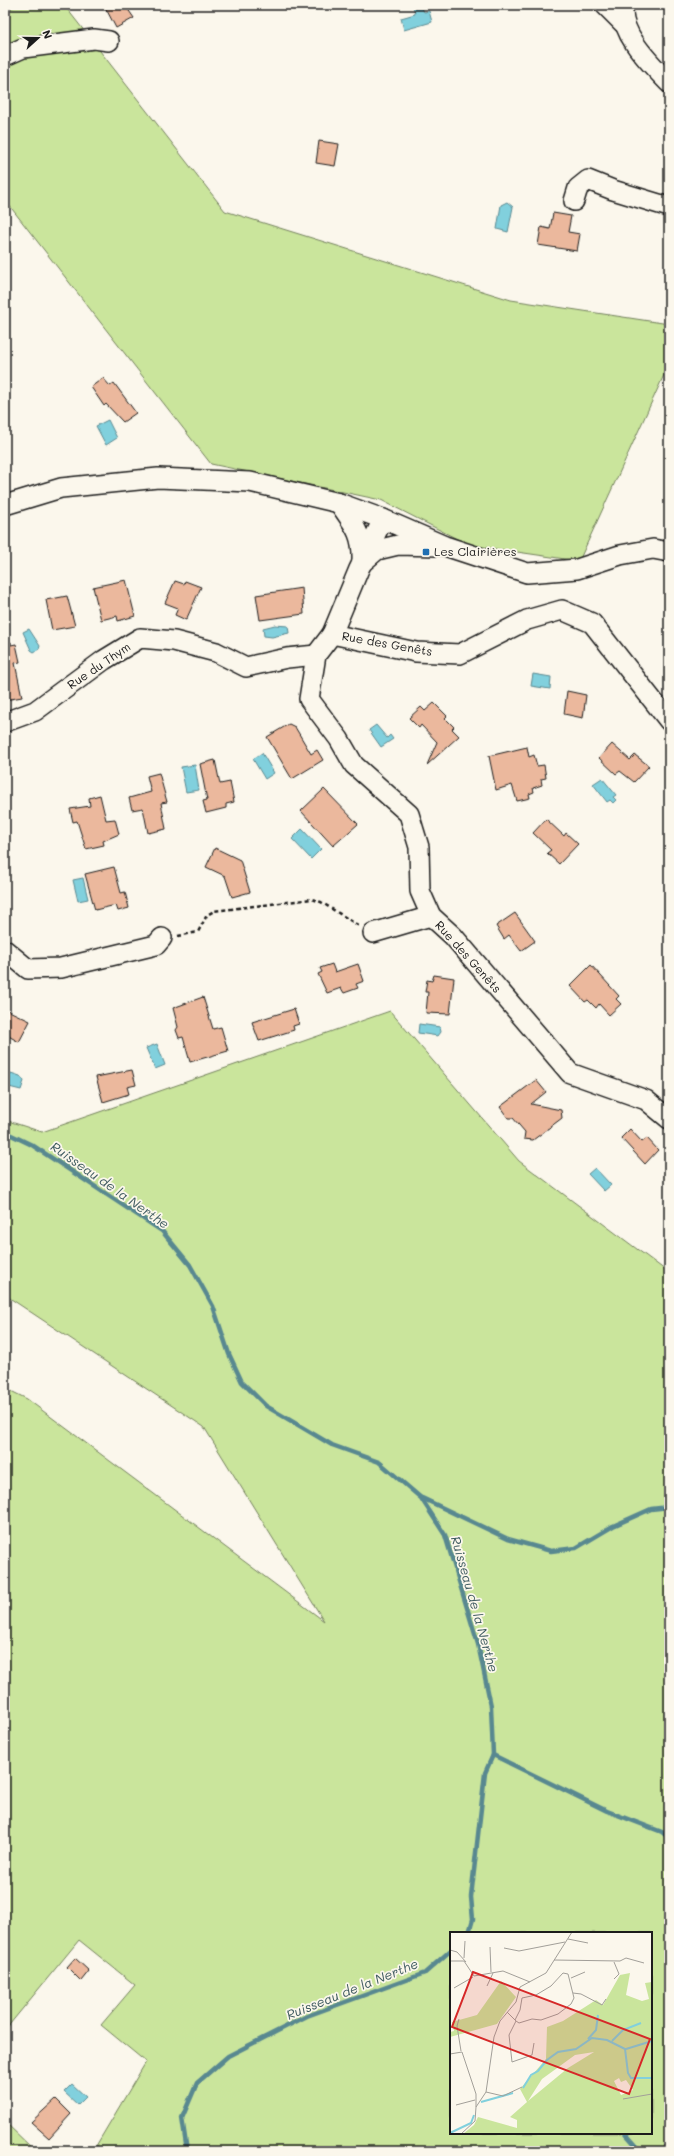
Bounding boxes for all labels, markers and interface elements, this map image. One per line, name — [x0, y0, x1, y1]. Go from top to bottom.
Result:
north arrow — [18, 18, 58, 58]
text: N — [39, 28, 56, 41]
place label: Les Clairières — [434, 543, 517, 559]
marker: Les Clairières — [421, 547, 431, 557]
street label: Rue des Genêts — [341, 627, 434, 659]
street label: Rue du Thym — [64, 638, 133, 692]
street label: Rue des Genêts — [432, 917, 505, 996]
water label: Ruisseau de la Nerthe — [48, 1137, 173, 1232]
water label: Ruisseau de la Nerthe — [448, 1534, 503, 1674]
inset map — [450, 1932, 652, 2134]
water label: Ruisseau de la Nerthe — [283, 1954, 420, 2023]

